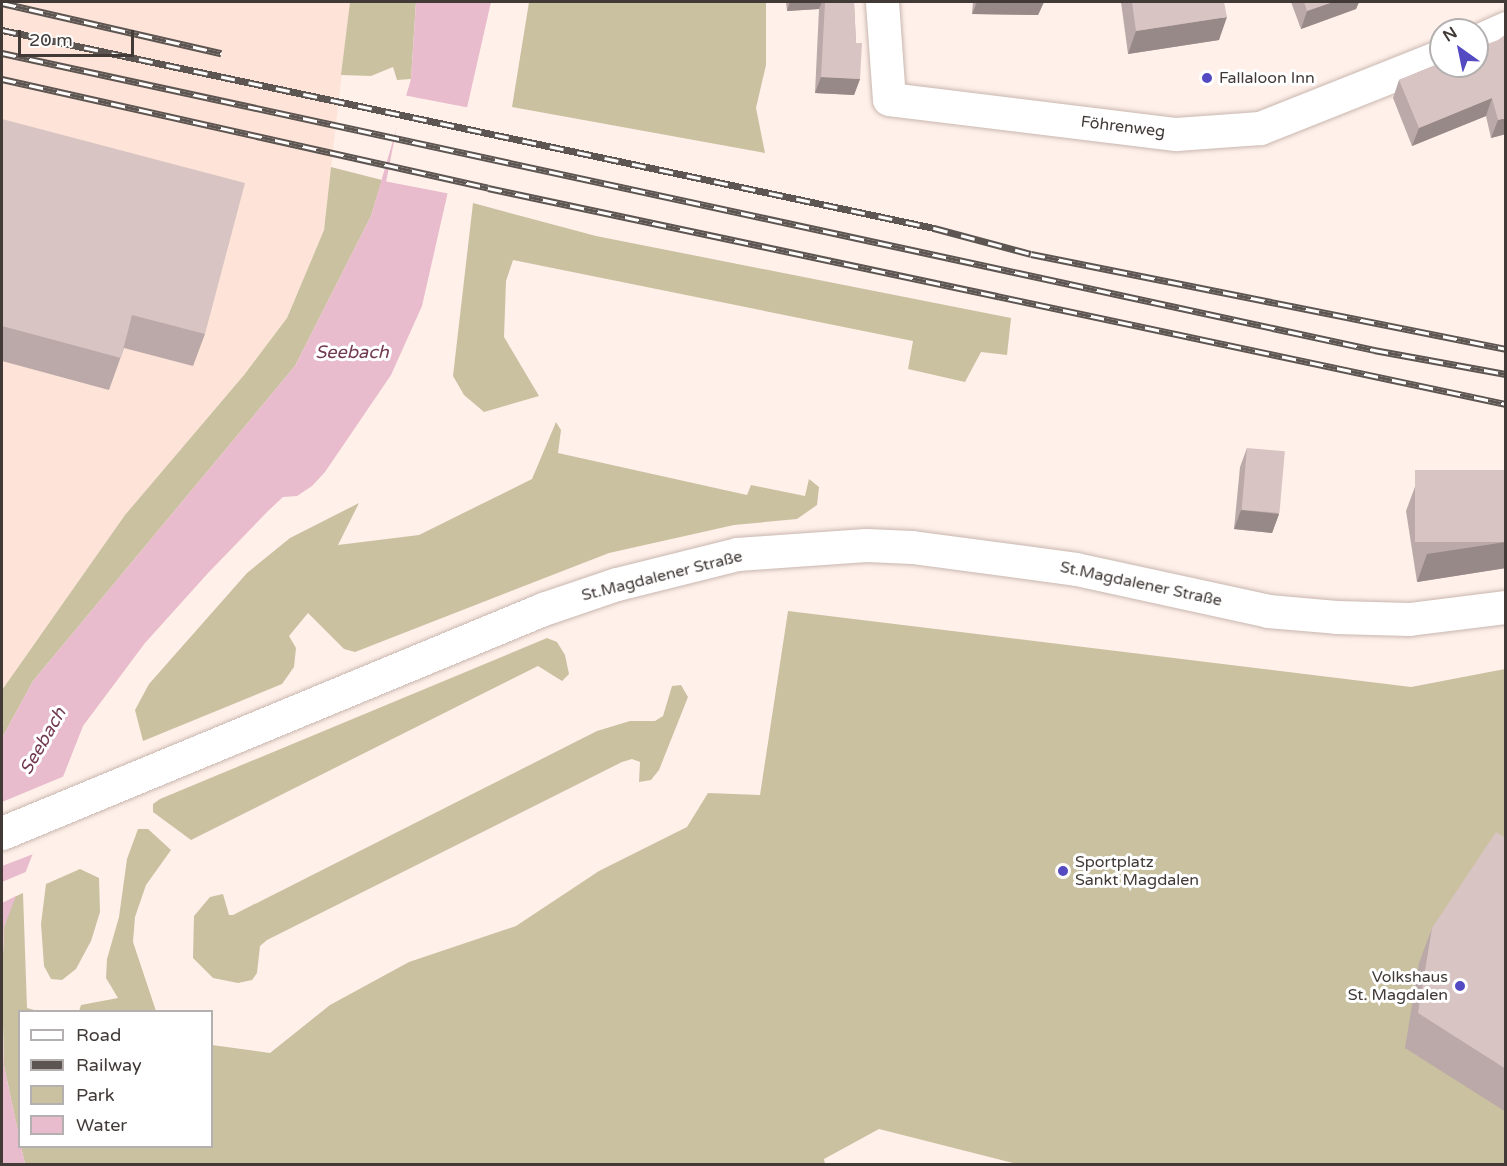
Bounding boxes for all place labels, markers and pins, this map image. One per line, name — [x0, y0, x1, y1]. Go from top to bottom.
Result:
place label: Fallaloon Inn — [1219, 68, 1315, 88]
marker: Fallaloon Inn — [1200, 71, 1214, 85]
place label: Sportplatz Sankt Magdalen — [1075, 852, 1199, 890]
marker: Sportplatz Sankt Magdalen — [1056, 864, 1070, 878]
place label: Volkshaus St. Magdalen — [1348, 967, 1448, 1005]
marker: Volkshaus St. Magdalen — [1453, 979, 1467, 993]

